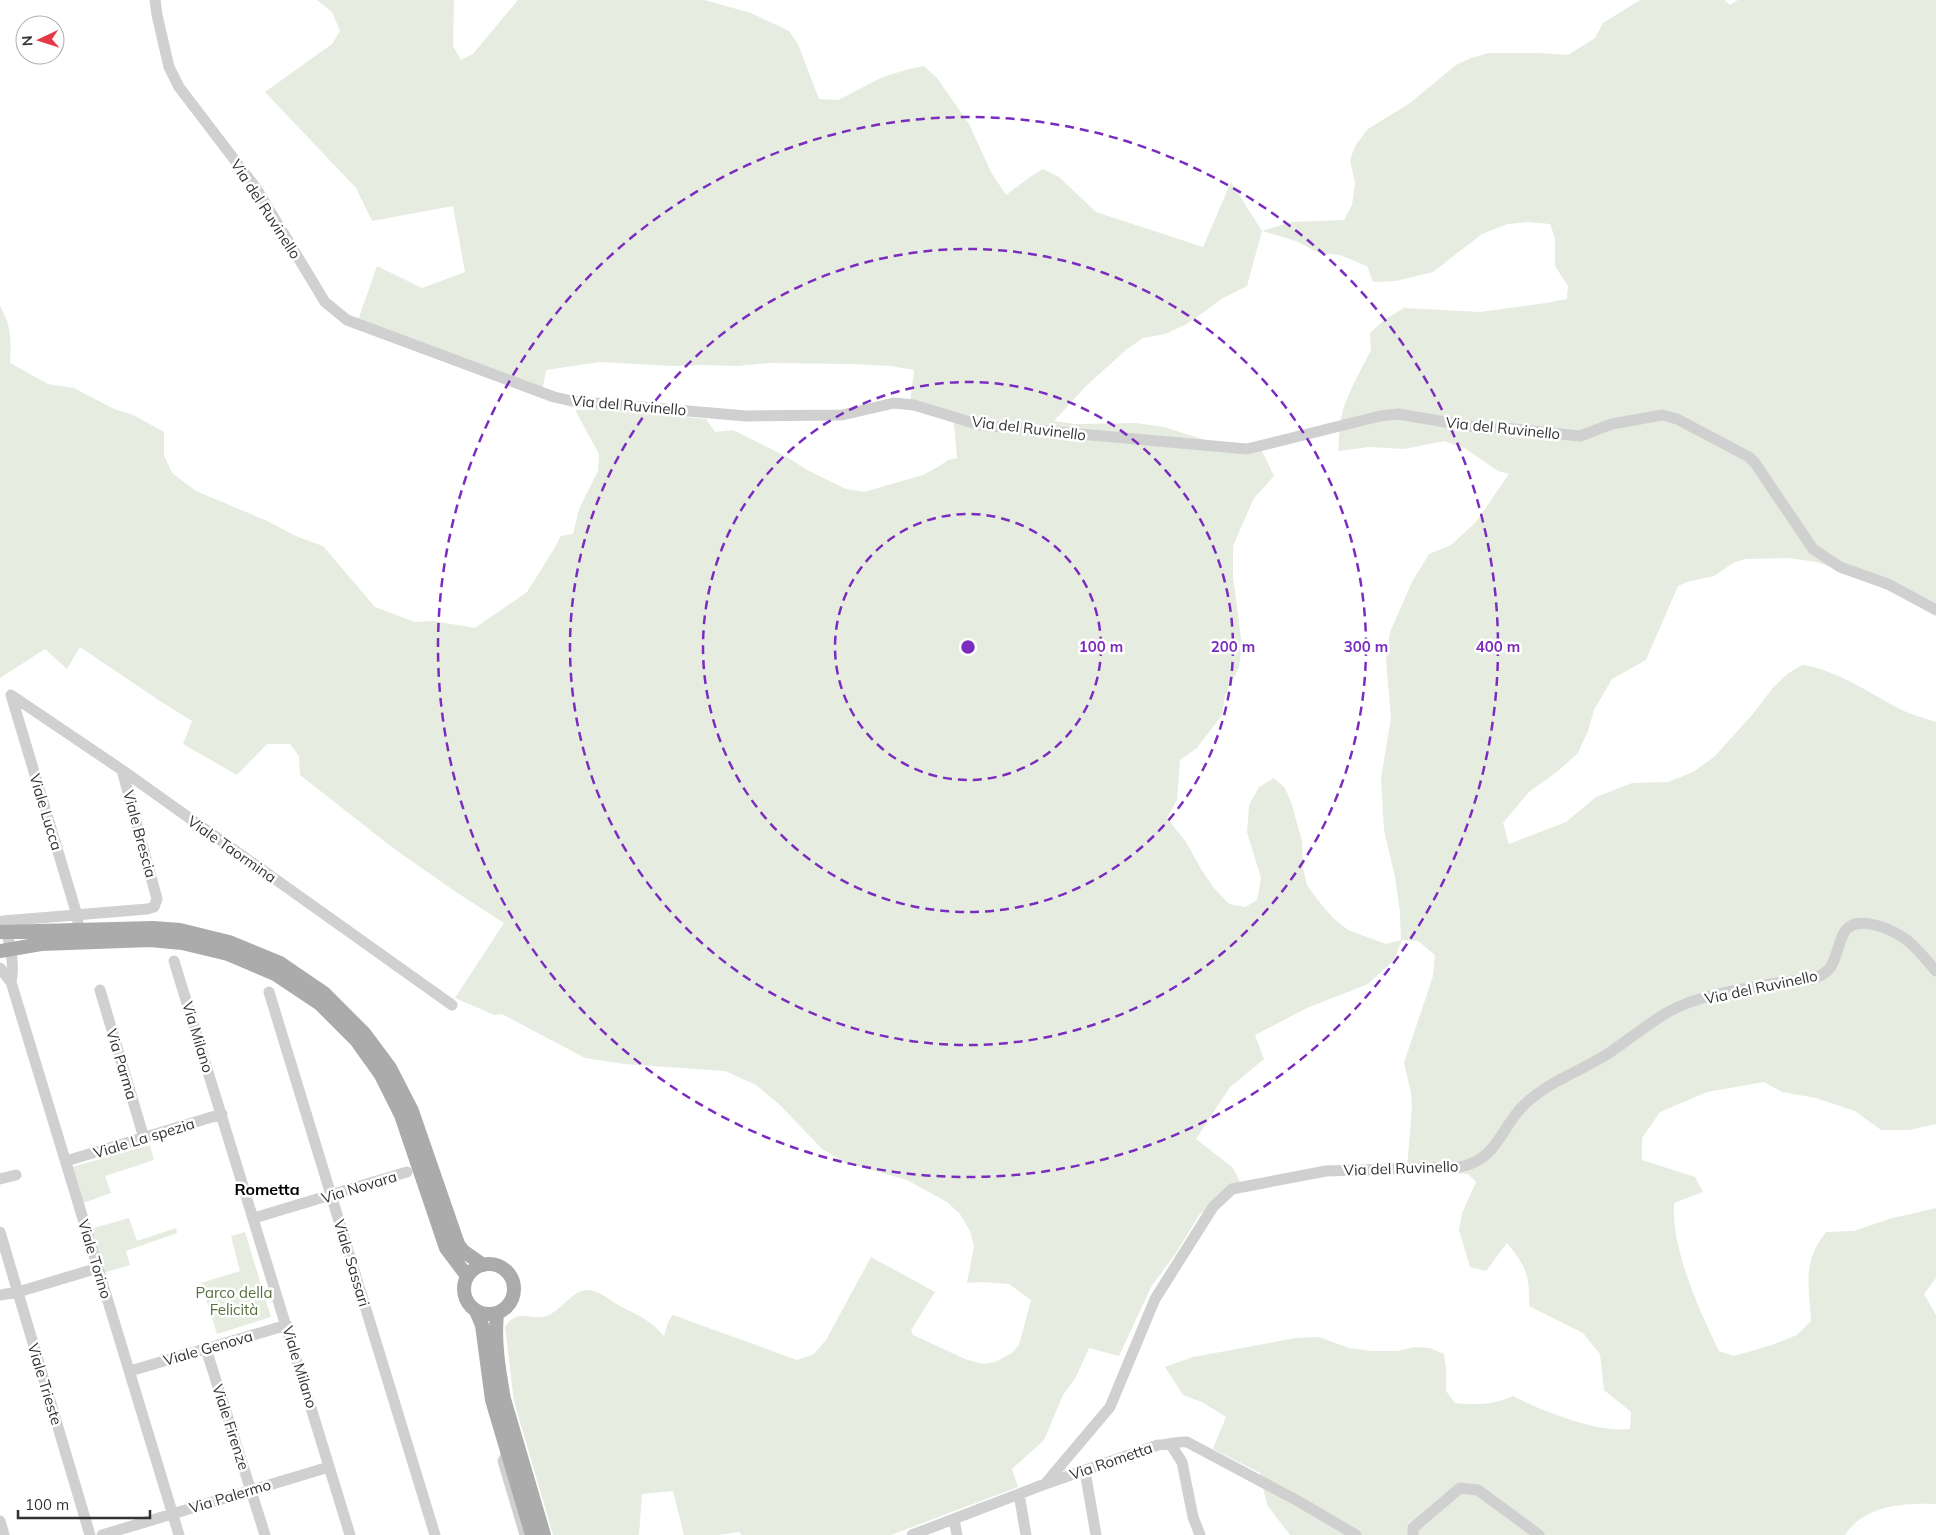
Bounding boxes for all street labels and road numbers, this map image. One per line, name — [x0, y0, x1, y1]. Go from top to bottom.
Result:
street label: Via del Ruvinello — [227, 156, 305, 262]
street label: Via del Ruvinello — [571, 391, 687, 419]
street label: Via del Ruvinello — [971, 412, 1087, 444]
street label: Via del Ruvinello — [1445, 413, 1561, 443]
street label: Viale Lucca — [25, 771, 67, 853]
street label: Viale Brescia — [119, 788, 161, 880]
street label: Viale Taormina — [184, 811, 280, 887]
street label: Via del Ruvinello — [1703, 966, 1819, 1008]
street label: Via Milano — [178, 999, 218, 1075]
street label: Via Parma — [102, 1026, 142, 1102]
street label: Viale La spezia — [91, 1114, 197, 1162]
street label: Via del Ruvinello — [1343, 1157, 1459, 1179]
street label: Via Novara — [319, 1167, 399, 1207]
street label: Viale Torino — [74, 1217, 116, 1301]
street label: Viale Sassari — [330, 1217, 374, 1309]
street label: Viale Milano — [278, 1324, 322, 1410]
street label: Viale Genova — [161, 1326, 255, 1370]
street label: Viale Trieste — [24, 1341, 66, 1427]
street label: Viale Firenze — [208, 1382, 254, 1472]
street label: Via Rometta — [1067, 1438, 1155, 1484]
street label: Via Palermo — [187, 1475, 273, 1517]

